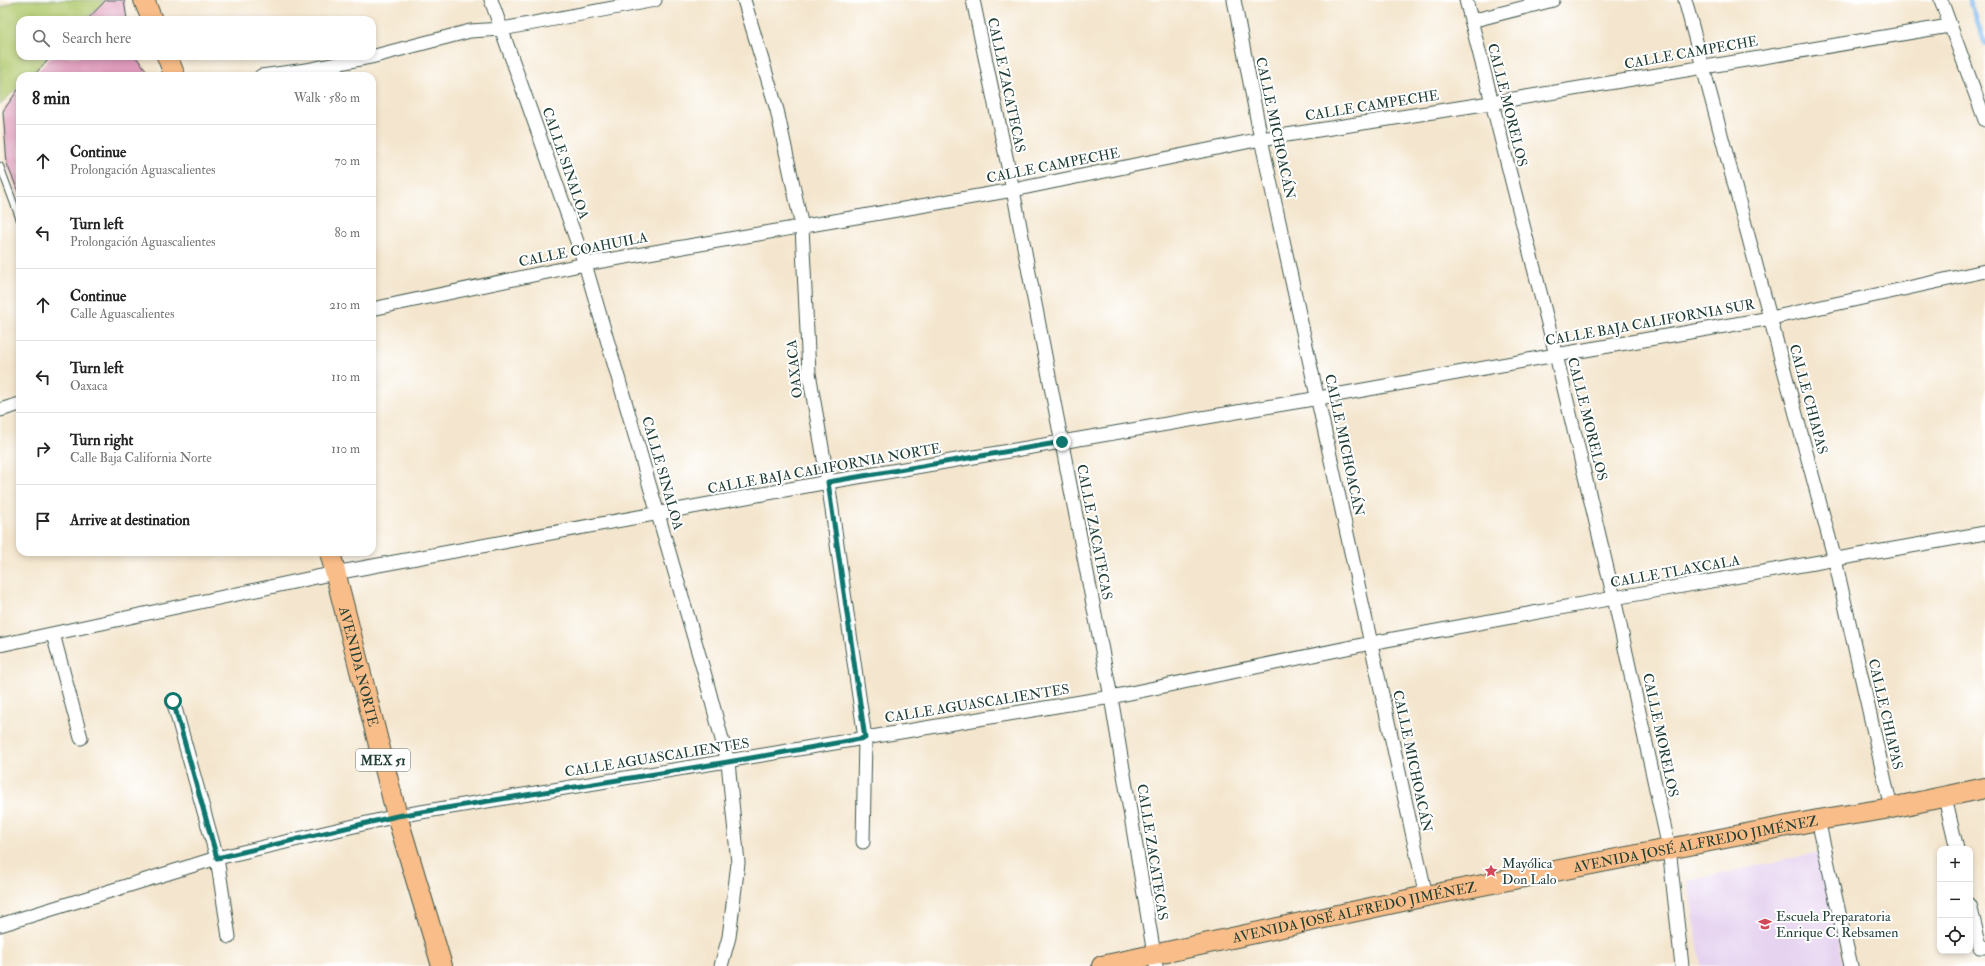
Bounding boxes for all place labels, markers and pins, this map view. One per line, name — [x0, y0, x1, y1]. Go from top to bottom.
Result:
place label: Mayólica Don Lalo — [1502, 855, 1557, 888]
place icon: Mayólica Don Lalo — [1483, 863, 1499, 879]
place label: Escuela Preparatoria Enrique C. Rebsamen — [1776, 908, 1898, 941]
school or university icon: Escuela Preparatoria Enrique C. Rebsamen — [1757, 916, 1773, 932]

